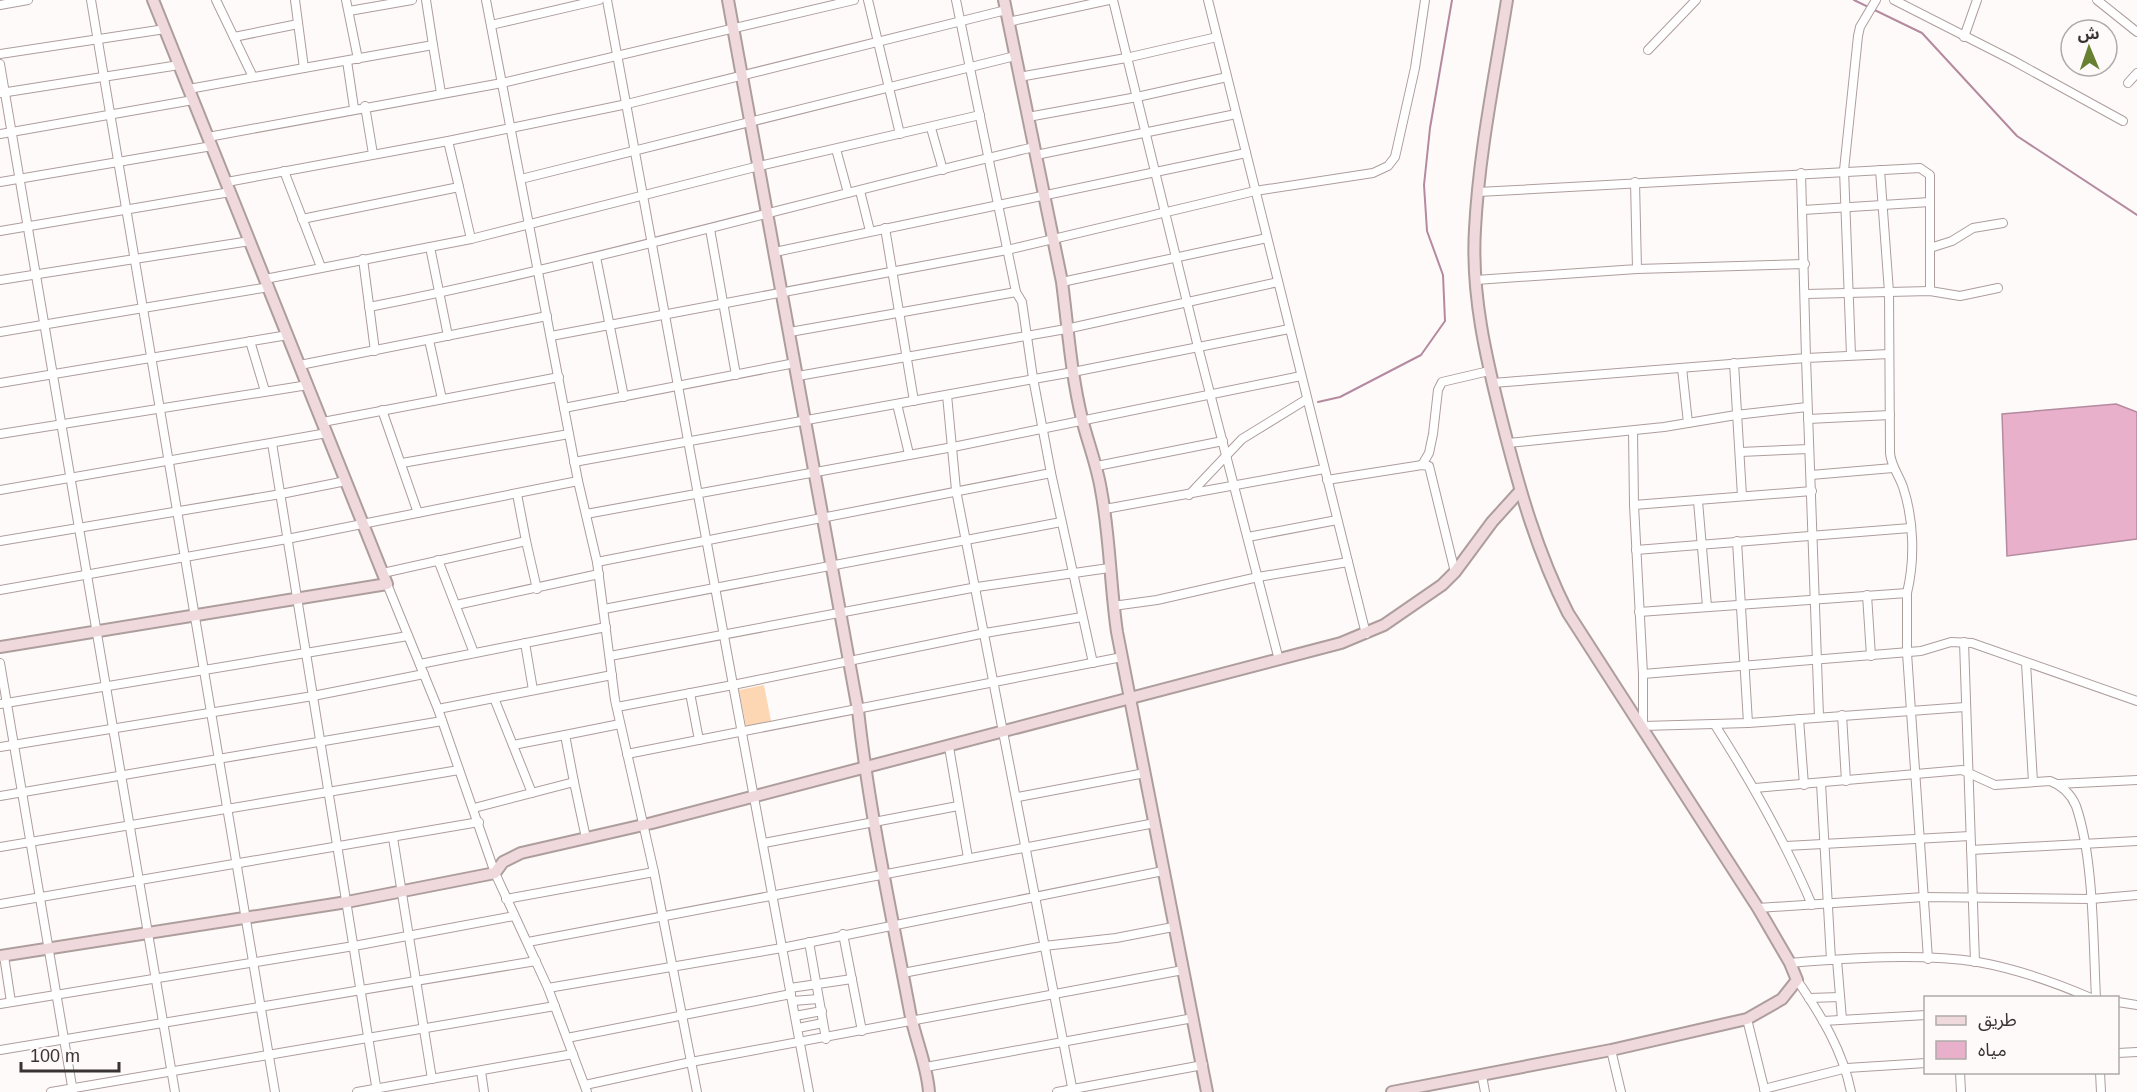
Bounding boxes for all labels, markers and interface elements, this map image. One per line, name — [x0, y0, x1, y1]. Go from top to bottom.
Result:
north arrow — [2059, 18, 2119, 78]
text: ش — [2077, 25, 2100, 43]
legend — [1924, 996, 2119, 1074]
text: طريق — [1978, 1010, 2017, 1031]
scale bar — [21, 1035, 118, 1073]
text: مياه — [1978, 1040, 2007, 1060]
text: 100 m — [30, 1046, 80, 1066]

